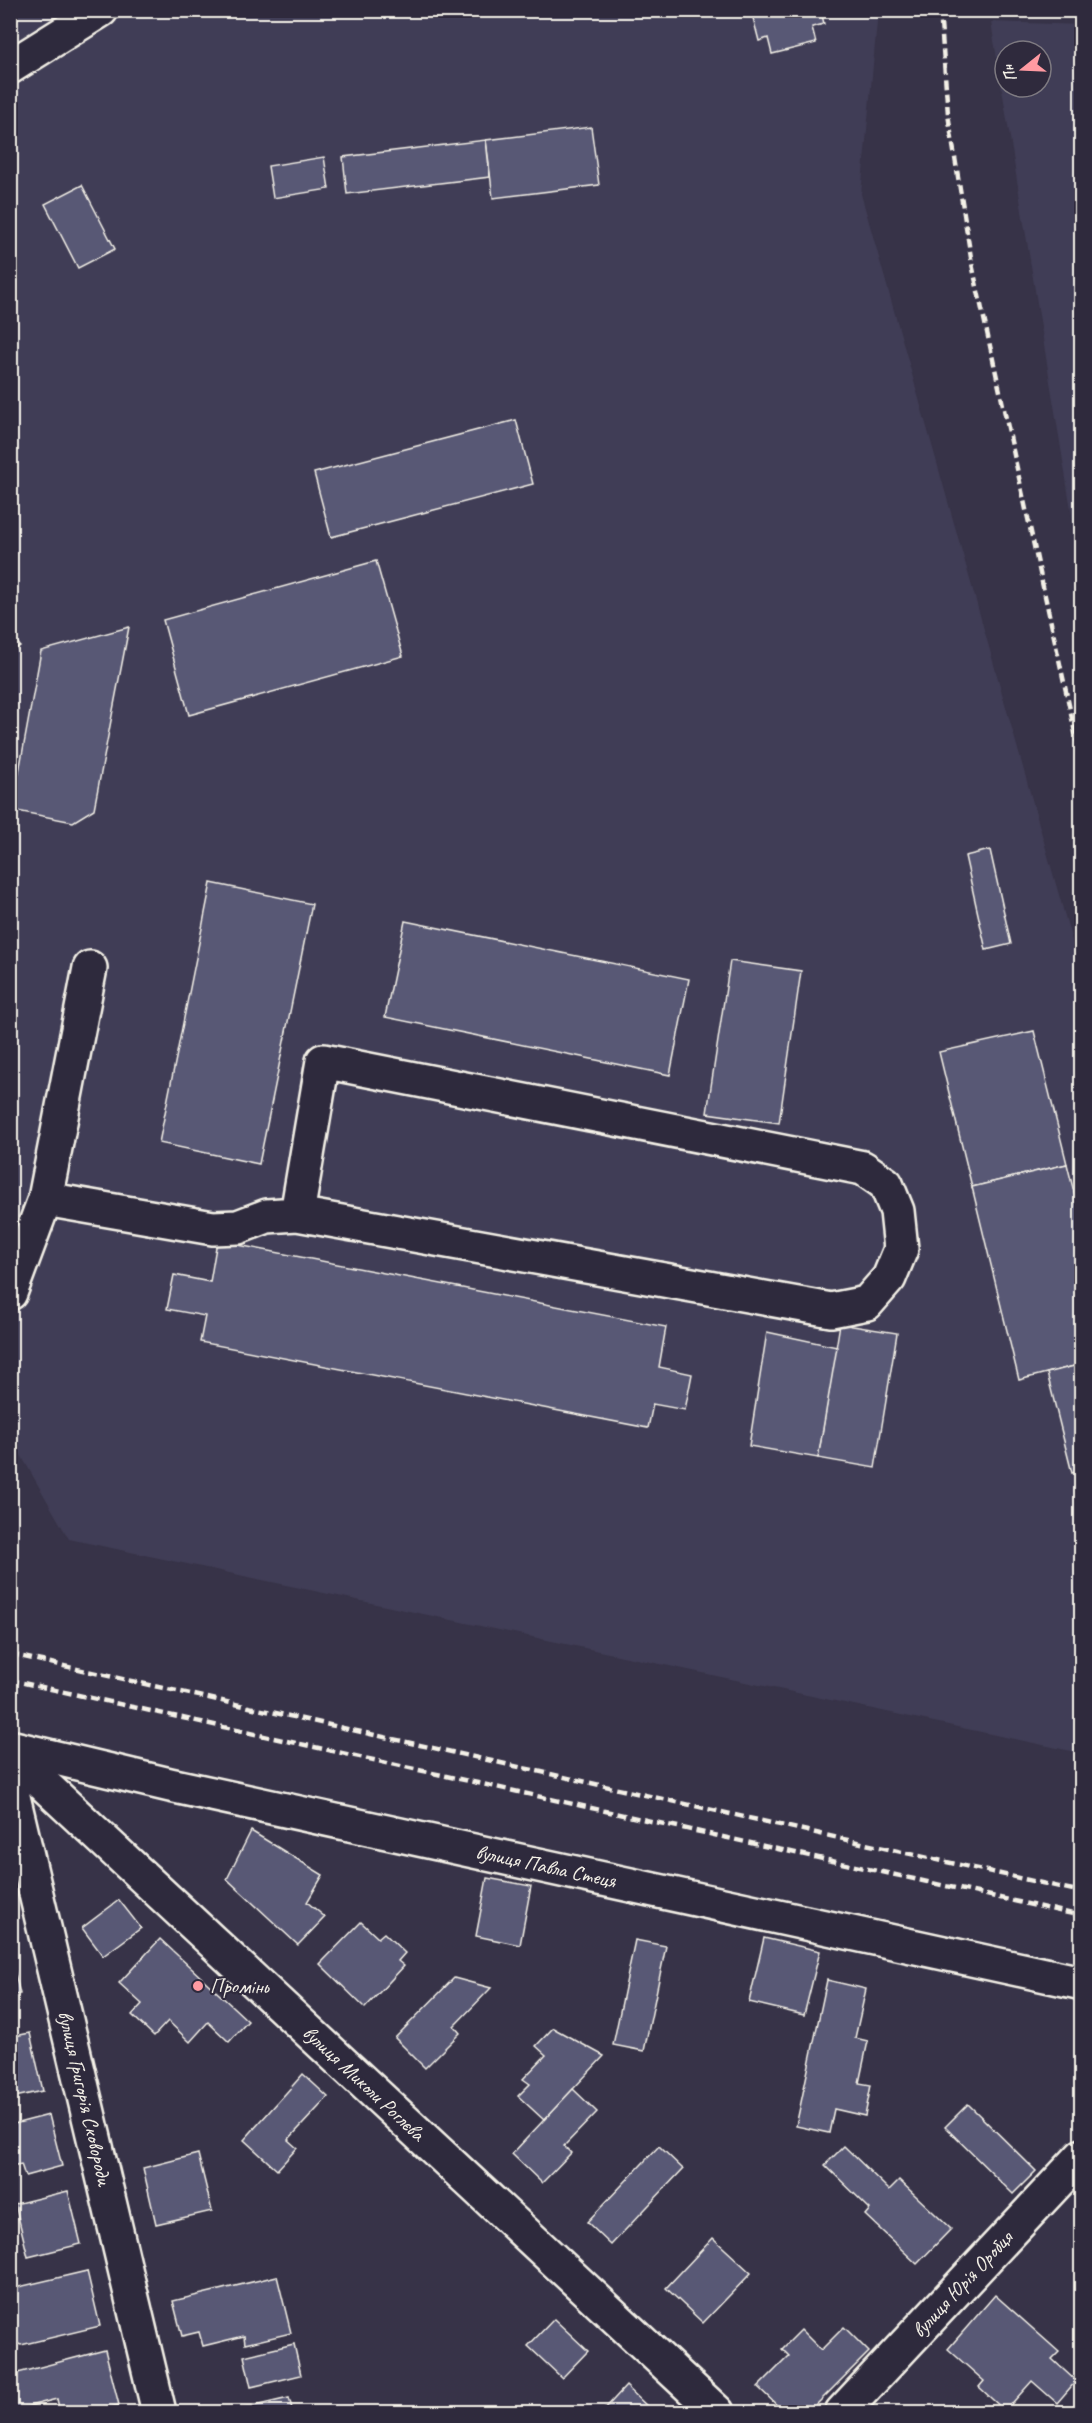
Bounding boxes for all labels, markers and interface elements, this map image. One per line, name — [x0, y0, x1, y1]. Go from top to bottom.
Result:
north arrow — [993, 39, 1053, 99]
text: Пн — [997, 61, 1022, 84]
street label: вулиця Павла Стеця — [474, 1838, 620, 1894]
place label: Промінь — [210, 1973, 270, 1999]
marker: Промінь — [191, 1979, 205, 1993]
street label: вулиця Григорія Сковороди — [52, 2008, 118, 2190]
street label: вулиця Миколи Роглєва — [297, 2020, 432, 2148]
street label: вулиця Юрія Оробця — [906, 2224, 1019, 2343]

